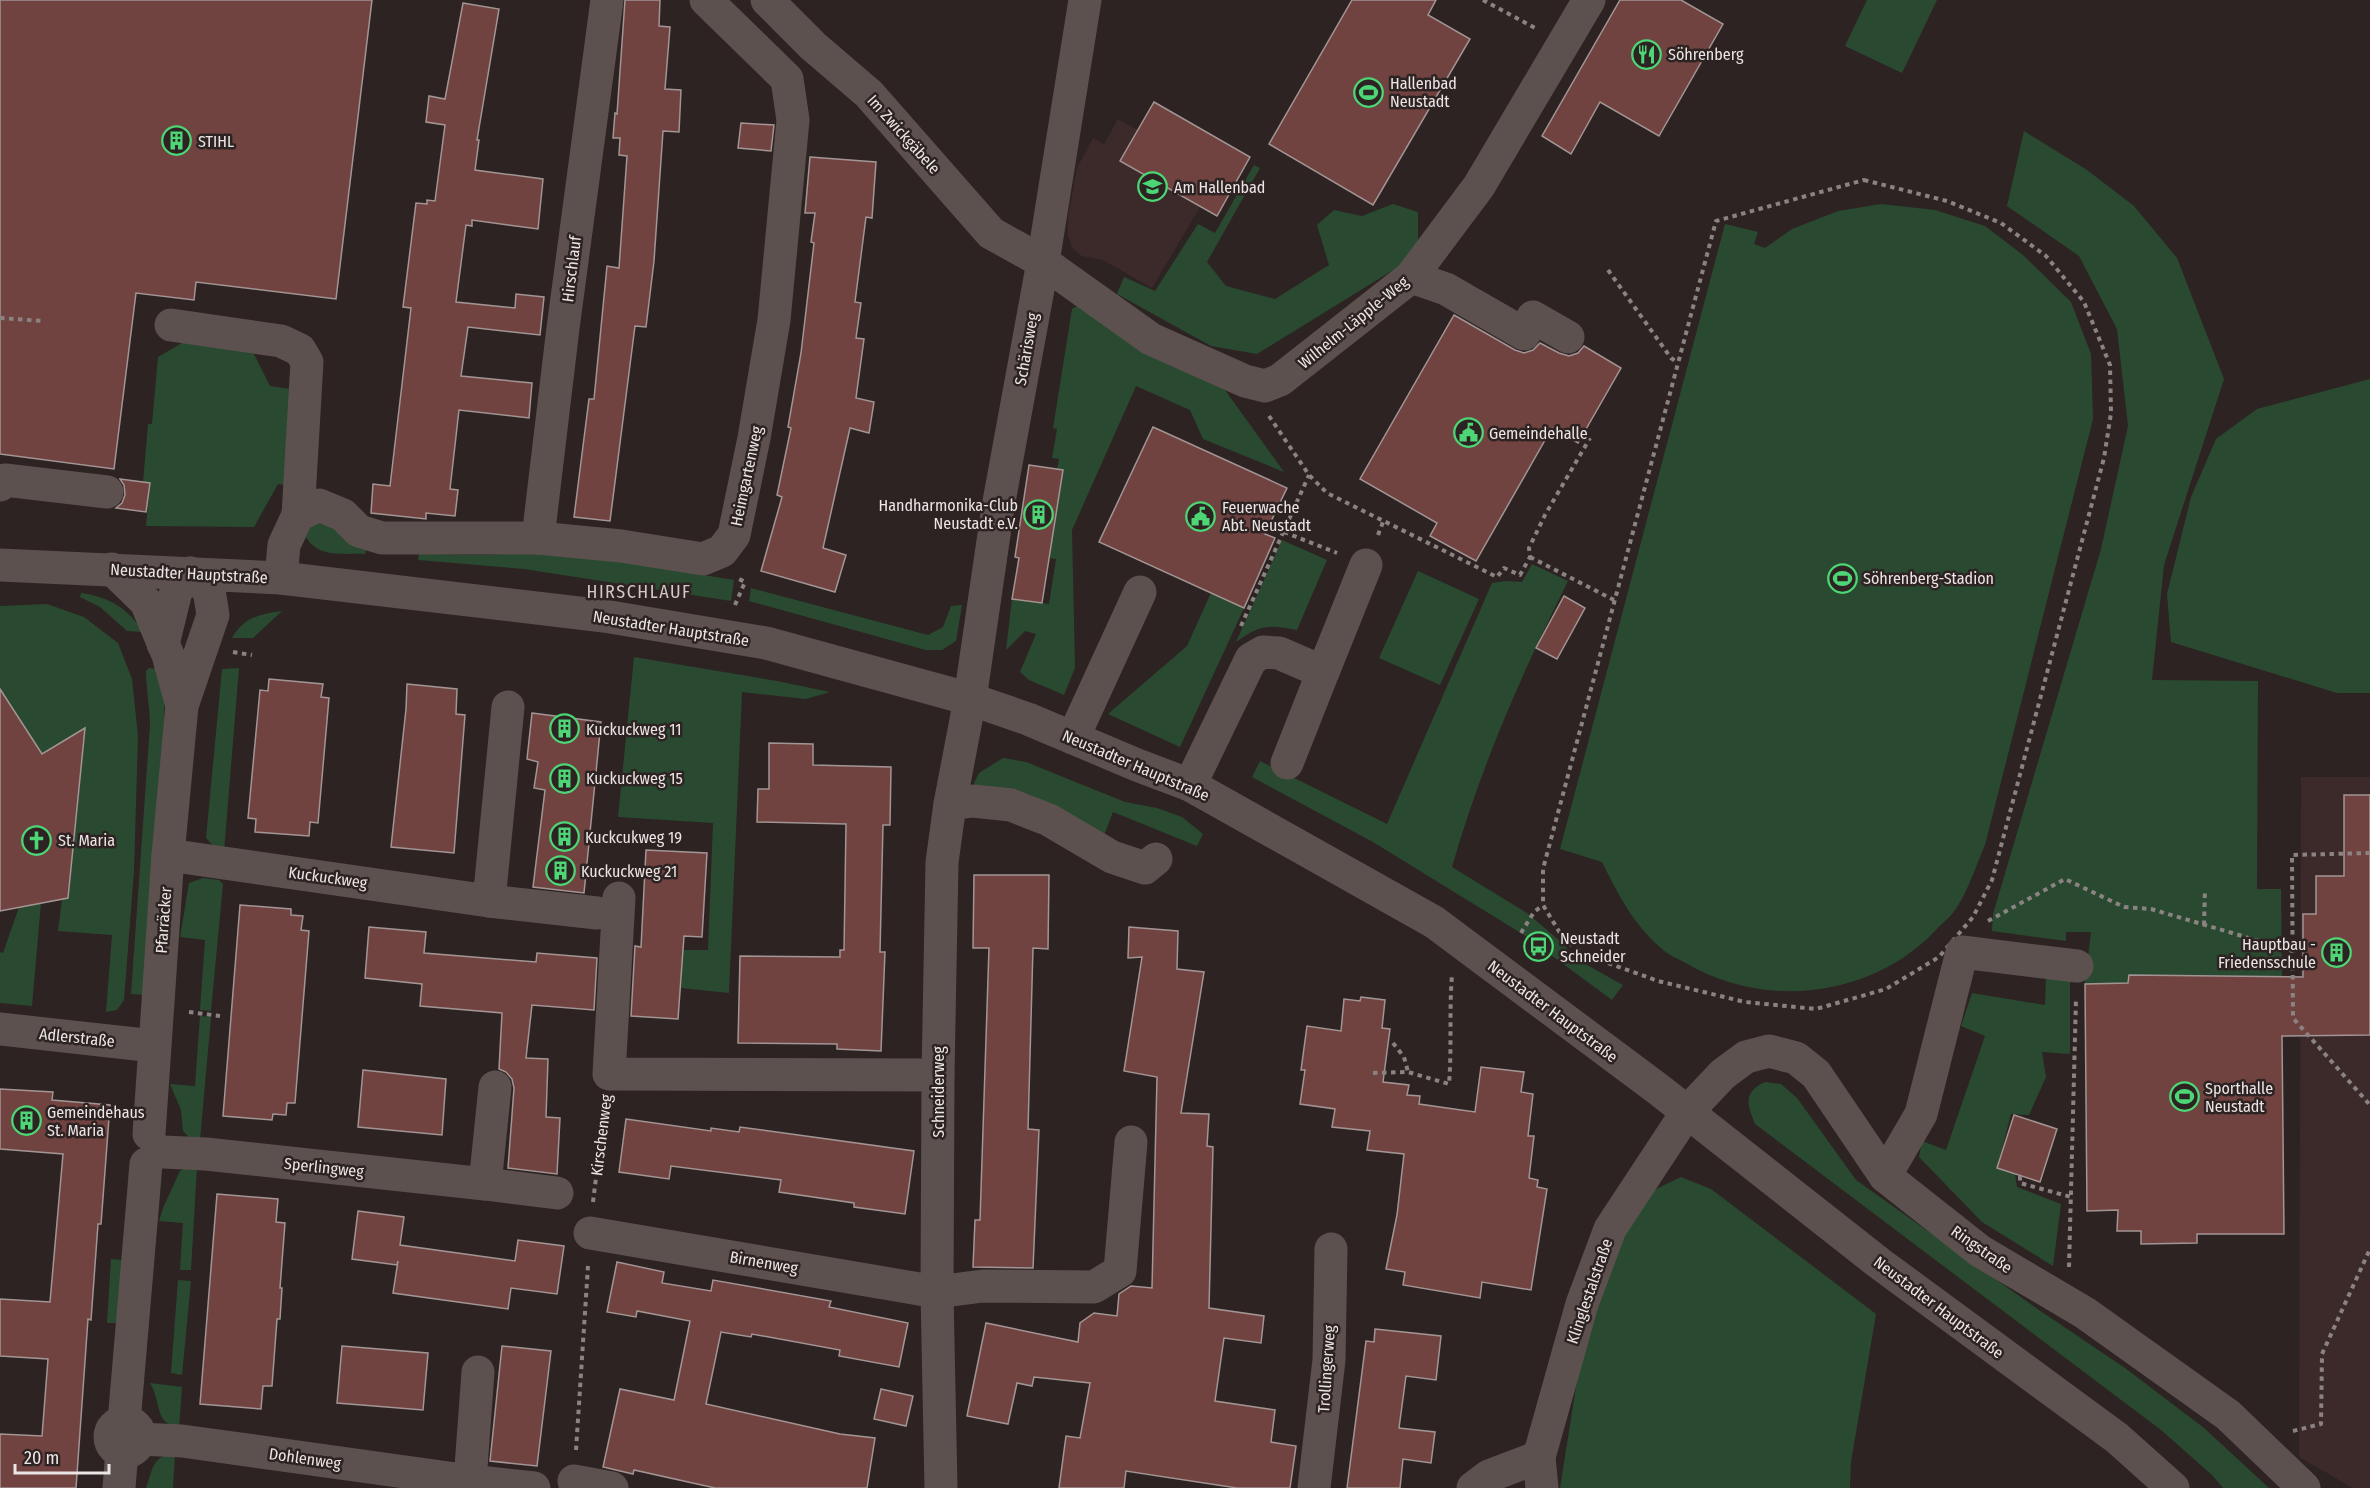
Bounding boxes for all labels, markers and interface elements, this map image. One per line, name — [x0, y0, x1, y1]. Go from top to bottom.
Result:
restaurant icon: Söhrenberg — [1631, 38, 1663, 70]
place label: Söhrenberg — [1668, 45, 1744, 64]
place label: Hallenbad Neustadt — [1390, 74, 1457, 111]
sports icon: Hallenbad Neustadt — [1353, 76, 1385, 108]
street label: Im Zwickgäbele — [863, 91, 944, 178]
building icon: STIHL — [161, 125, 193, 157]
place label: STIHL — [198, 132, 234, 151]
school or university icon: Am Hallenbad — [1137, 171, 1169, 203]
place label: Am Hallenbad — [1174, 178, 1265, 197]
street label: Hirschlauf — [558, 234, 585, 303]
street label: Wilhelm-Läpple-Weg — [1294, 272, 1413, 373]
street label: Schärisweg — [1011, 311, 1042, 387]
public building icon: Gemeindehalle — [1452, 417, 1484, 449]
street label: Heimgartenweg — [727, 424, 766, 528]
place label: Gemeindehalle — [1489, 424, 1588, 443]
place label: Handharmonika-Club Neustadt e.V. — [879, 496, 1018, 533]
building icon: Handharmonika-Club Neustadt e.V. — [1023, 498, 1055, 530]
place label: Feuerwache Abt. Neustadt — [1222, 498, 1312, 535]
public building icon: Feuerwache Abt. Neustadt — [1185, 500, 1217, 532]
street label: Neustadter Hauptstraße — [110, 560, 268, 587]
sports icon: Söhrenberg-Stadion — [1826, 562, 1858, 594]
place label: Söhrenberg-Stadion — [1863, 569, 1994, 588]
district label: HIRSCHLAUF — [586, 581, 692, 603]
street label: Neustadter Hauptstraße — [592, 607, 750, 650]
building icon: Kuckuckweg 11 — [549, 713, 581, 745]
place label: Kuckuckweg 11 — [586, 720, 681, 739]
street label: Neustadter Hauptstraße — [1060, 726, 1212, 805]
building icon: Kuckuckweg 15 — [549, 762, 581, 794]
place label: Kuckuckweg 15 — [586, 769, 683, 788]
building icon: Kuckcukweg 19 — [548, 821, 580, 853]
church icon: St. Maria — [21, 824, 53, 856]
place label: Kuckcukweg 19 — [585, 828, 682, 847]
place label: St. Maria — [58, 831, 115, 850]
building icon: Kuckuckweg 21 — [544, 855, 576, 887]
place label: Kuckuckweg 21 — [581, 862, 677, 881]
street label: Kuckuckweg — [287, 863, 369, 892]
street label: Pfarräcker — [152, 886, 175, 954]
place label: Neustadt Schneider — [1560, 929, 1626, 966]
bus stop icon: Neustadt Schneider — [1523, 931, 1555, 963]
place label: Hauptbau - Friedensschule — [2218, 935, 2316, 972]
building icon: Hauptbau - Friedensschule — [2321, 937, 2353, 969]
street label: Neustadter Hauptstraße — [1484, 956, 1621, 1066]
street label: Adlerstraße — [38, 1024, 116, 1051]
street label: Schneiderweg — [929, 1046, 948, 1138]
place label: Sporthalle Neustadt — [2205, 1079, 2273, 1116]
sports icon: Sporthalle Neustadt — [2168, 1081, 2200, 1113]
street label: Kirschenweg — [587, 1093, 616, 1177]
place label: Gemeindehaus St. Maria — [47, 1103, 145, 1140]
building icon: Gemeindehaus St. Maria — [10, 1105, 42, 1137]
street label: Sperlingweg — [283, 1154, 365, 1181]
street label: Ringstraße — [1948, 1222, 2016, 1277]
street label: Klinglestalstraße — [1563, 1236, 1616, 1346]
street label: Birnenweg — [728, 1247, 800, 1278]
street label: Neustadter Hauptstraße — [1870, 1252, 2007, 1362]
street label: Trollingerweg — [1314, 1324, 1339, 1414]
scale bar — [15, 1437, 110, 1475]
street label: Dohlenweg — [268, 1444, 343, 1473]
text: 20 m — [24, 1447, 59, 1469]

